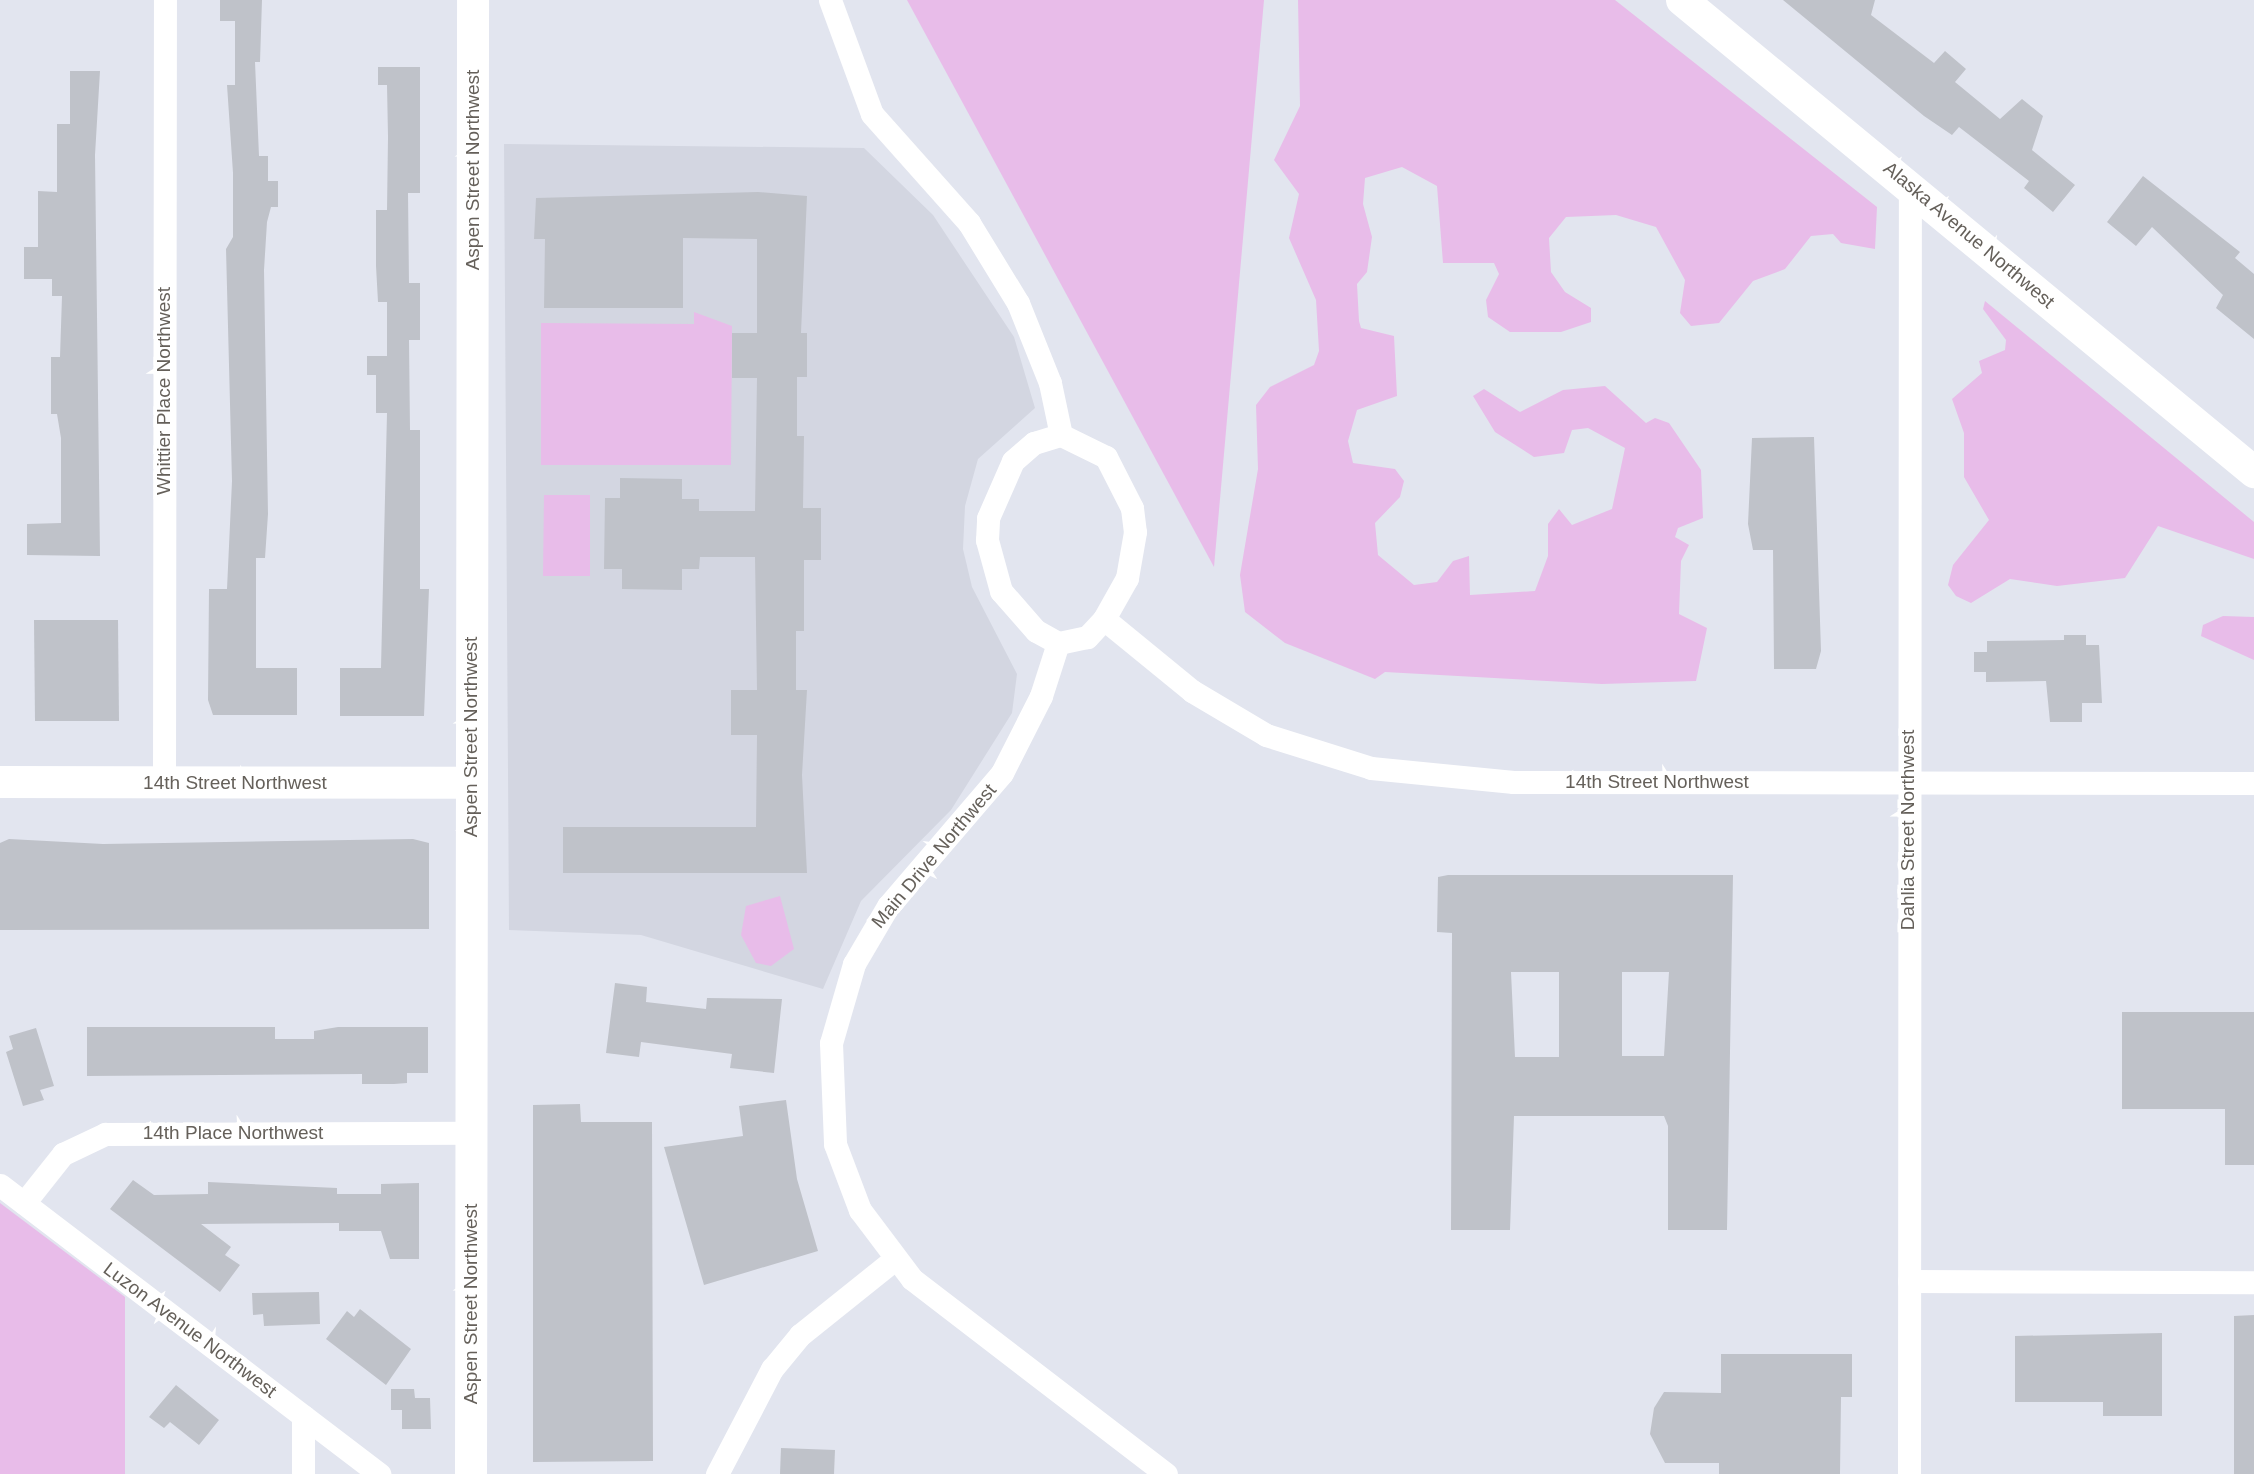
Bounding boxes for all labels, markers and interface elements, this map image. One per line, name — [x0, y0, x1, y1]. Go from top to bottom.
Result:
street label: Aspen Street Northwest — [462, 70, 484, 270]
street label: Alaska Avenue Northwest — [1878, 156, 2060, 314]
street label: Whittier Place Northwest — [153, 287, 175, 495]
street label: Aspen Street Northwest — [460, 637, 482, 837]
street label: Dahlia Street Northwest — [1897, 730, 1919, 930]
street label: 14th Street Northwest — [1565, 771, 1749, 793]
street label: 14th Street Northwest — [143, 772, 327, 794]
street label: Main Drive Northwest — [867, 779, 1001, 933]
street label: 14th Place Northwest — [143, 1122, 323, 1144]
street label: Aspen Street Northwest — [460, 1204, 482, 1404]
street label: Luzon Avenue Northwest — [99, 1257, 281, 1403]

